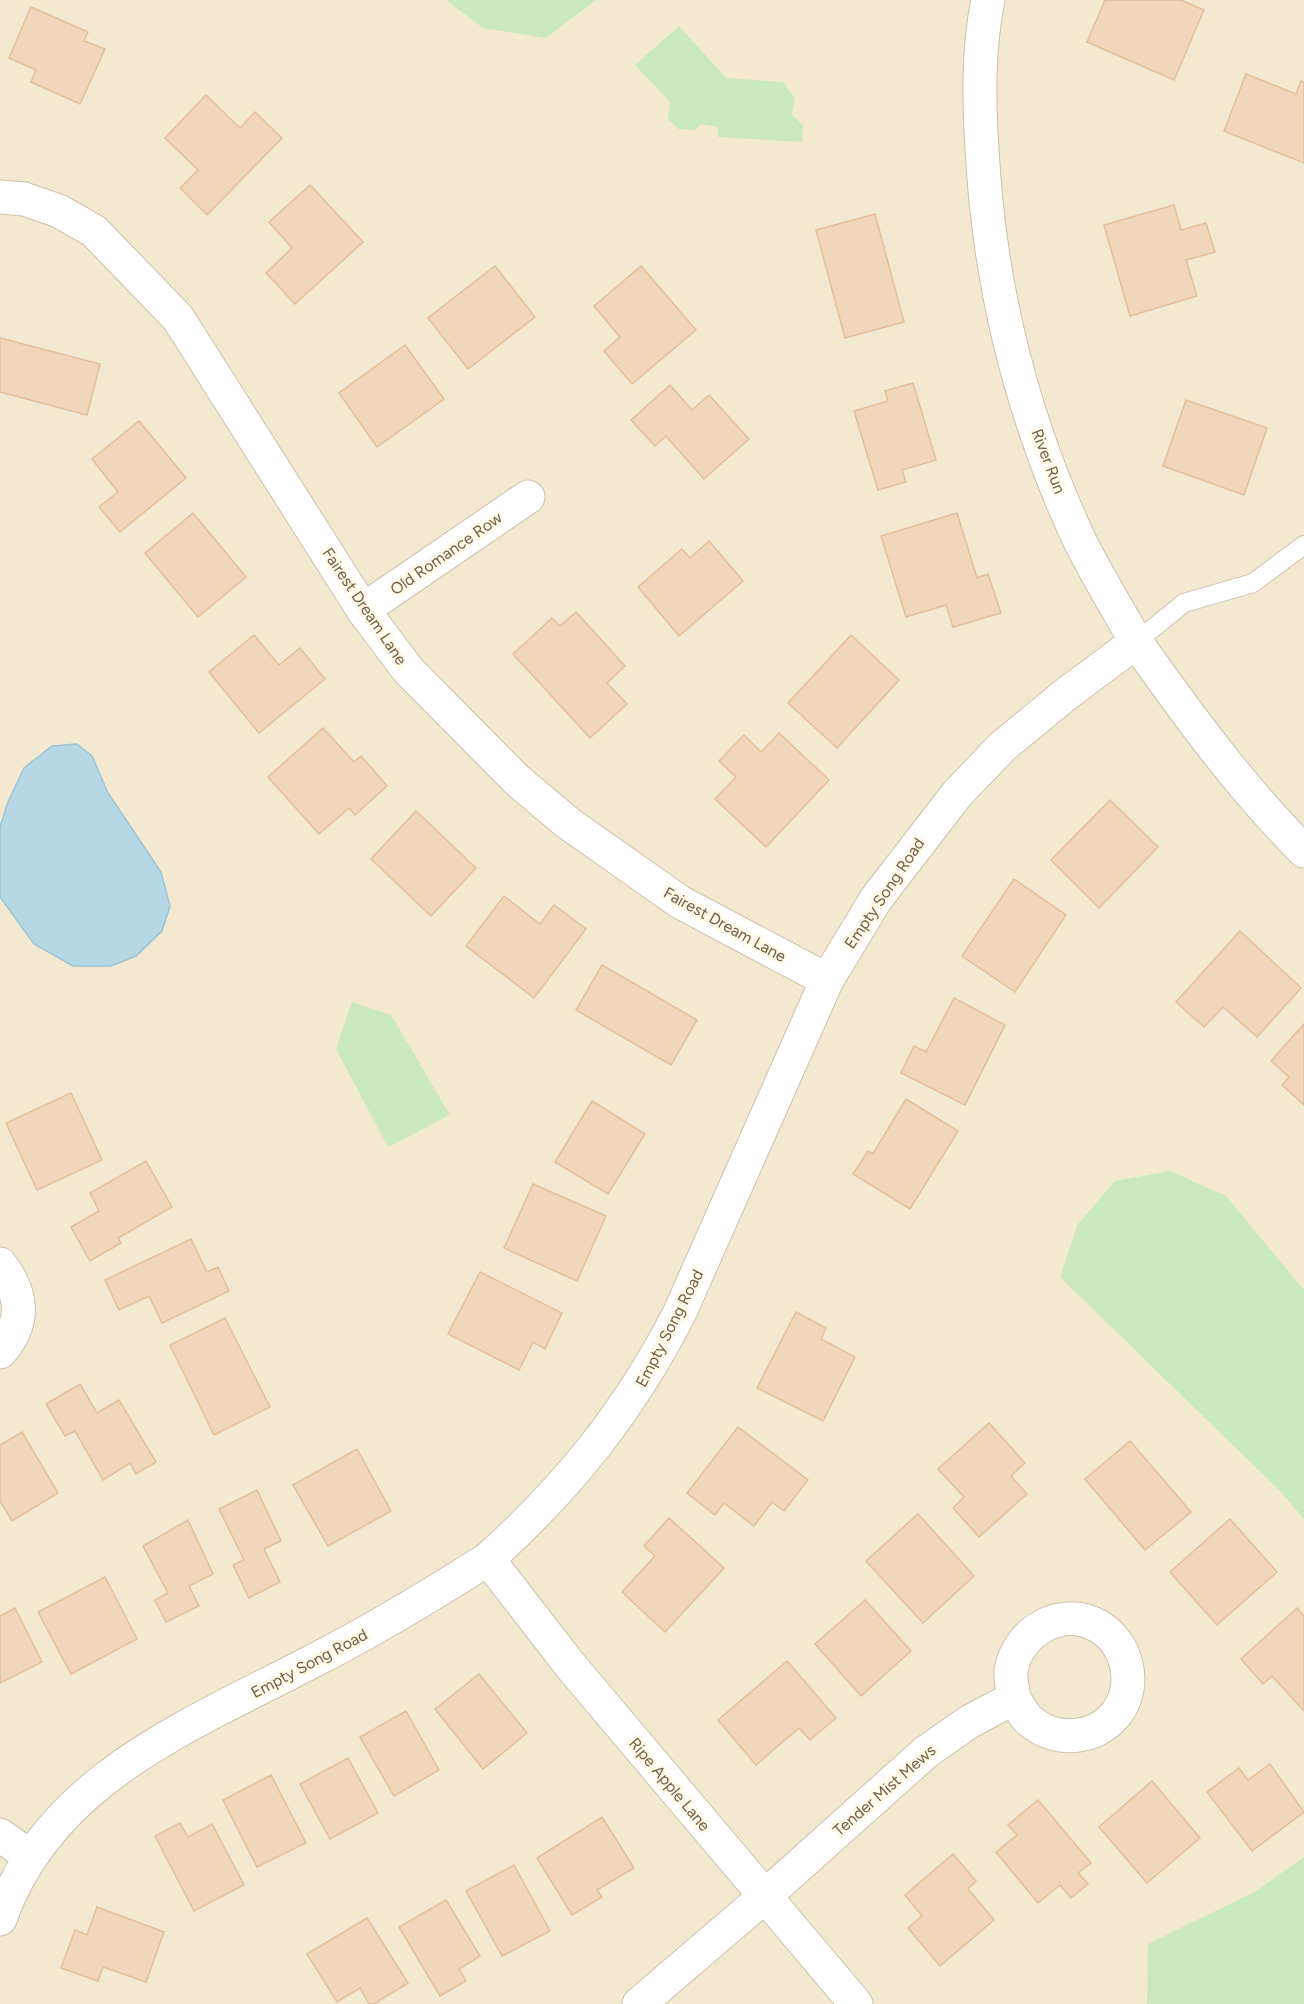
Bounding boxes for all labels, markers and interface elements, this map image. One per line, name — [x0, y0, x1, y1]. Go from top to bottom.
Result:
street label: River Run — [1028, 426, 1070, 496]
street label: Old Romance Row — [387, 507, 506, 599]
street label: Fairest Dream Lane — [318, 544, 411, 669]
street label: Empty Song Road — [840, 834, 928, 952]
street label: Fairest Dream Lane — [660, 883, 790, 966]
street label: Empty Song Road — [632, 1266, 707, 1390]
street label: Empty Song Road — [248, 1625, 371, 1702]
street label: Ripe Apple Lane — [625, 1734, 714, 1835]
street label: Tender Mist Mews — [829, 1741, 940, 1840]

